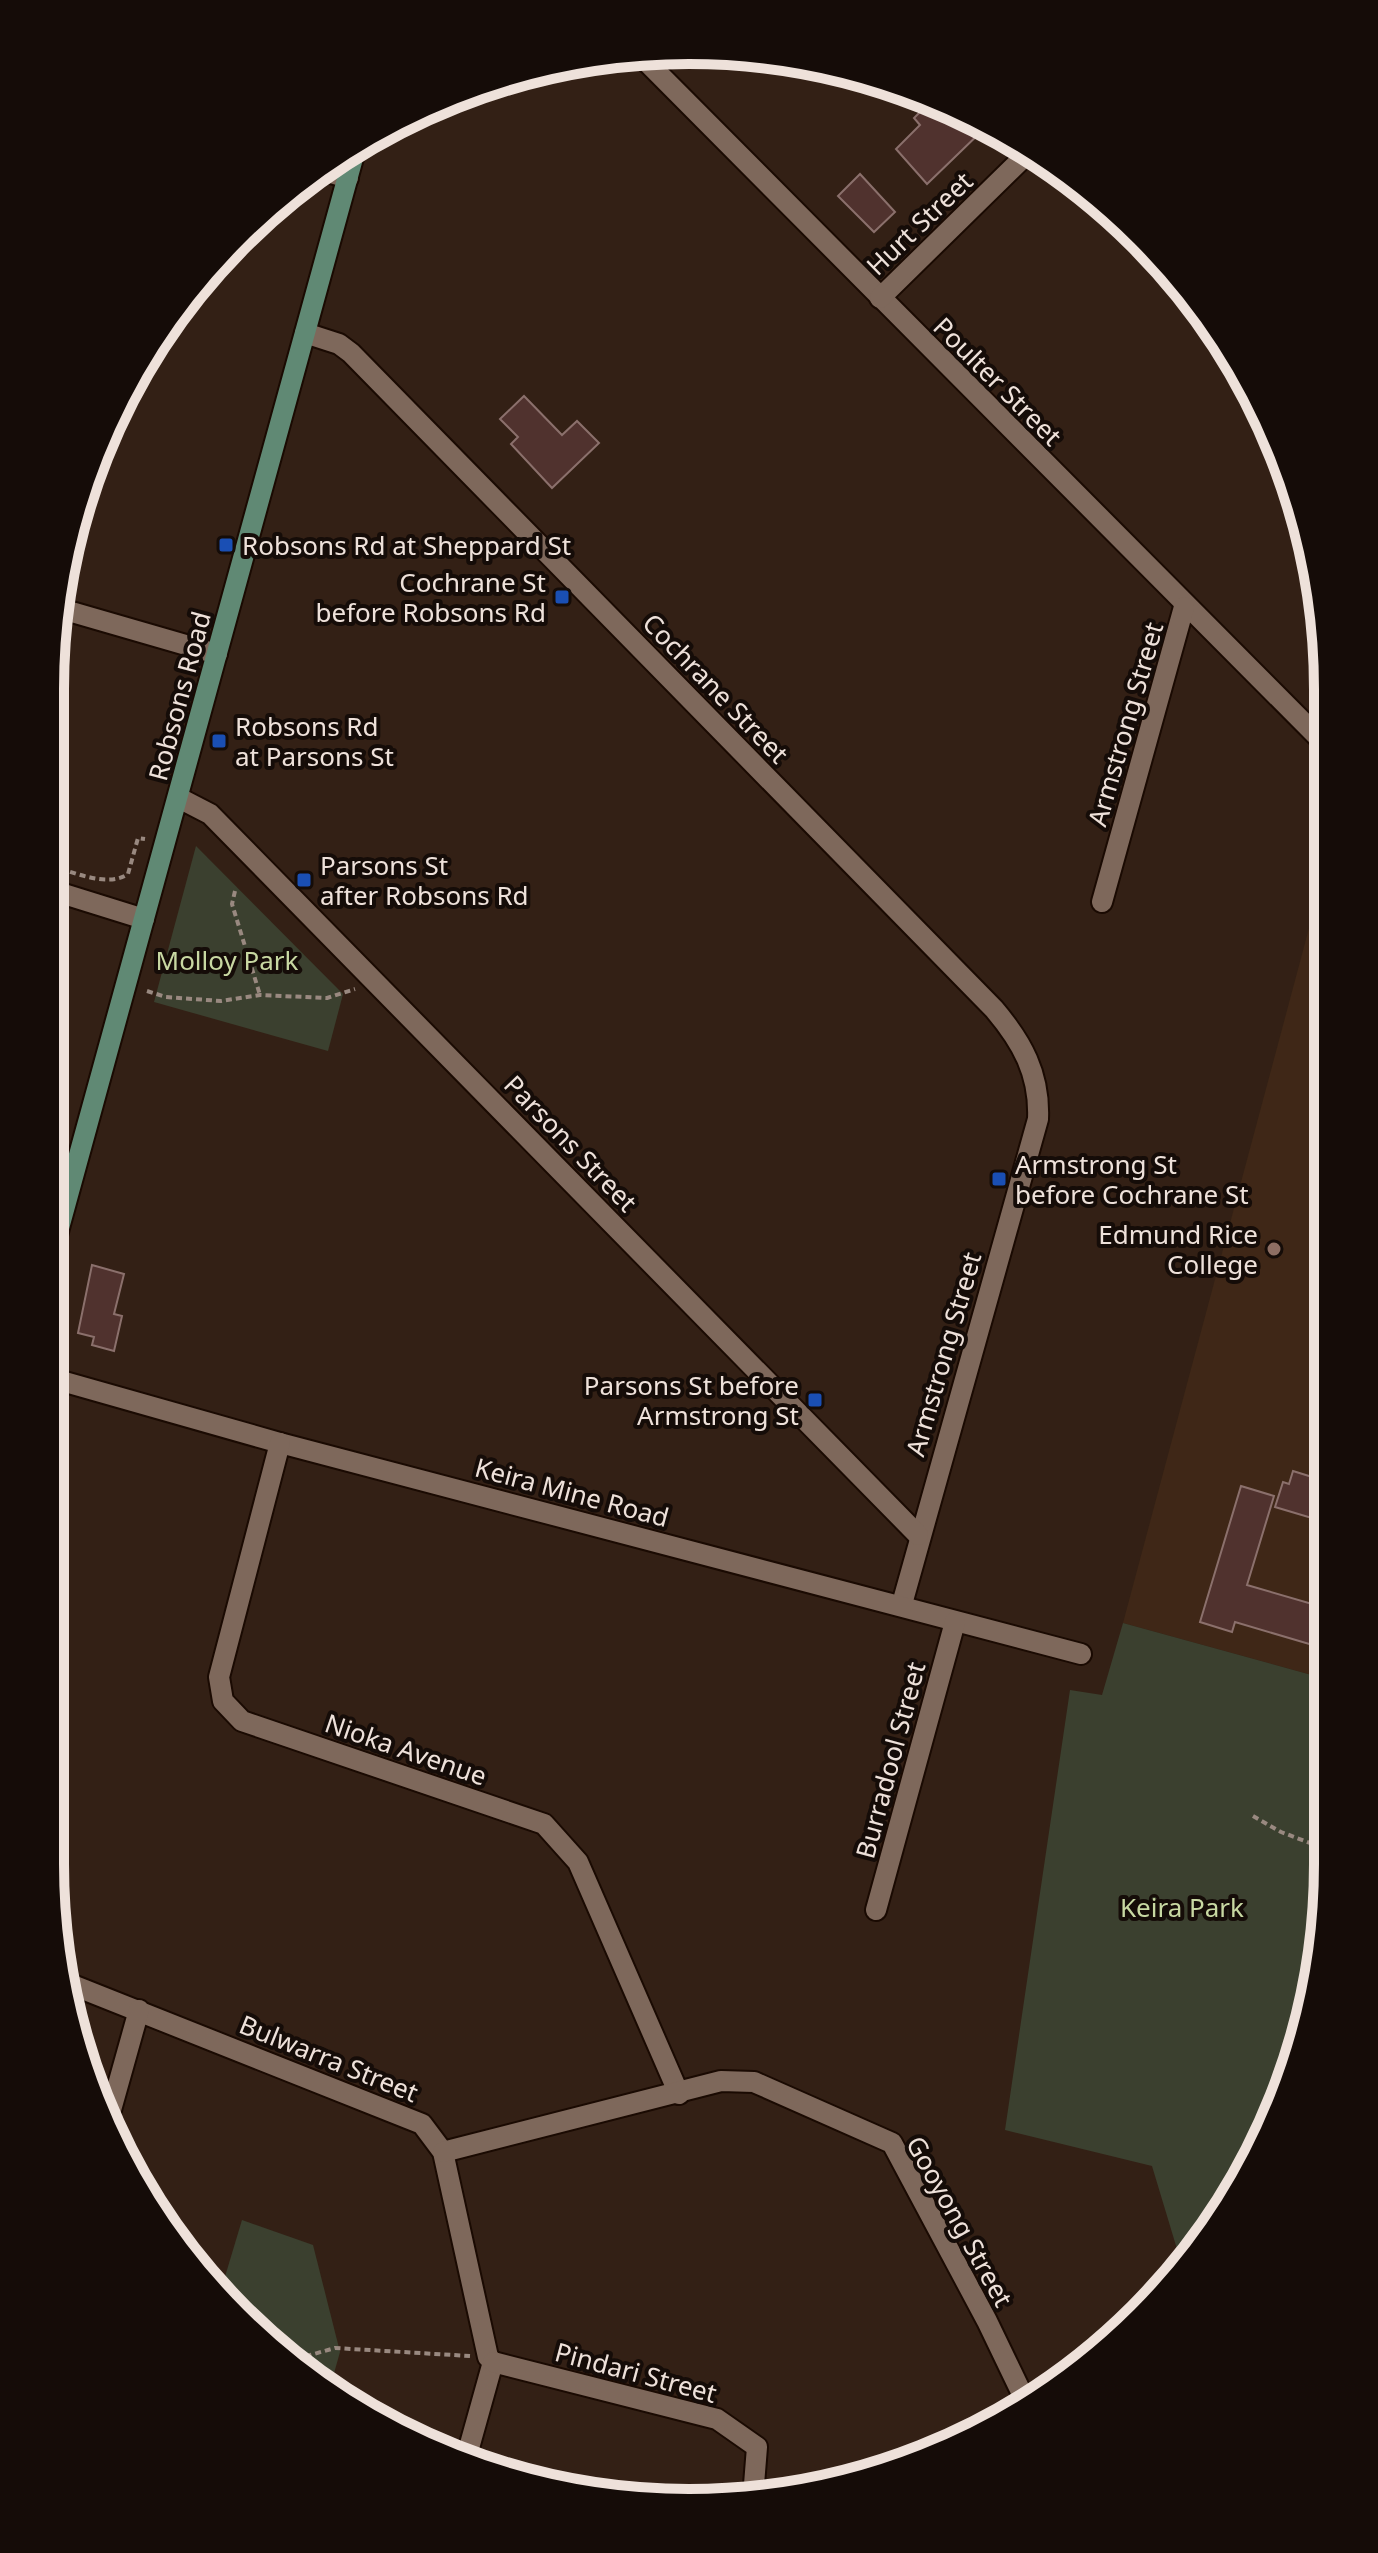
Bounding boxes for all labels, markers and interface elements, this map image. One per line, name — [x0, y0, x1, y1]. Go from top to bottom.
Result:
street label: Hurt Street — [858, 163, 980, 283]
street label: Poulter Street — [926, 309, 1070, 453]
place label: Robsons Rd at Sheppard St — [242, 527, 571, 563]
marker: Robsons Rd at Sheppard St — [217, 536, 235, 554]
place label: Cochrane St before Robsons Rd — [316, 564, 546, 630]
marker: Cochrane St before Robsons Rd — [553, 588, 571, 606]
street label: Cochrane Street — [635, 605, 797, 771]
street label: Robsons Road — [139, 607, 219, 785]
street label: Armstrong Street — [1079, 618, 1171, 830]
place label: Robsons Rd at Parsons St — [235, 708, 394, 774]
marker: Robsons Rd at Parsons St — [210, 732, 228, 750]
place label: Parsons St after Robsons Rd — [320, 847, 529, 913]
marker: Parsons St after Robsons Rd — [295, 871, 313, 889]
park label: Molloy Park — [156, 942, 299, 978]
street label: Parsons Street — [497, 1067, 645, 1219]
place label: Armstrong St before Cochrane St — [1015, 1146, 1249, 1212]
marker: Armstrong St before Cochrane St — [990, 1170, 1008, 1188]
place label: Edmund Rice College — [1098, 1216, 1258, 1282]
marker: Edmund Rice College — [1265, 1240, 1283, 1258]
street label: Armstrong Street — [897, 1248, 989, 1460]
place label: Parsons St before Armstrong St — [584, 1367, 799, 1433]
marker: Parsons St before Armstrong St — [806, 1391, 824, 1409]
street label: Keira Mine Road — [471, 1449, 673, 1535]
street label: Burradool Street — [846, 1658, 934, 1862]
street label: Nioka Avenue — [320, 1705, 492, 1793]
park label: Keira Park — [1120, 1889, 1244, 1925]
street label: Bulwarra Street — [234, 2006, 424, 2110]
street label: Gooyong Street — [898, 2129, 1022, 2313]
street label: Pindari Street — [551, 2333, 721, 2411]

